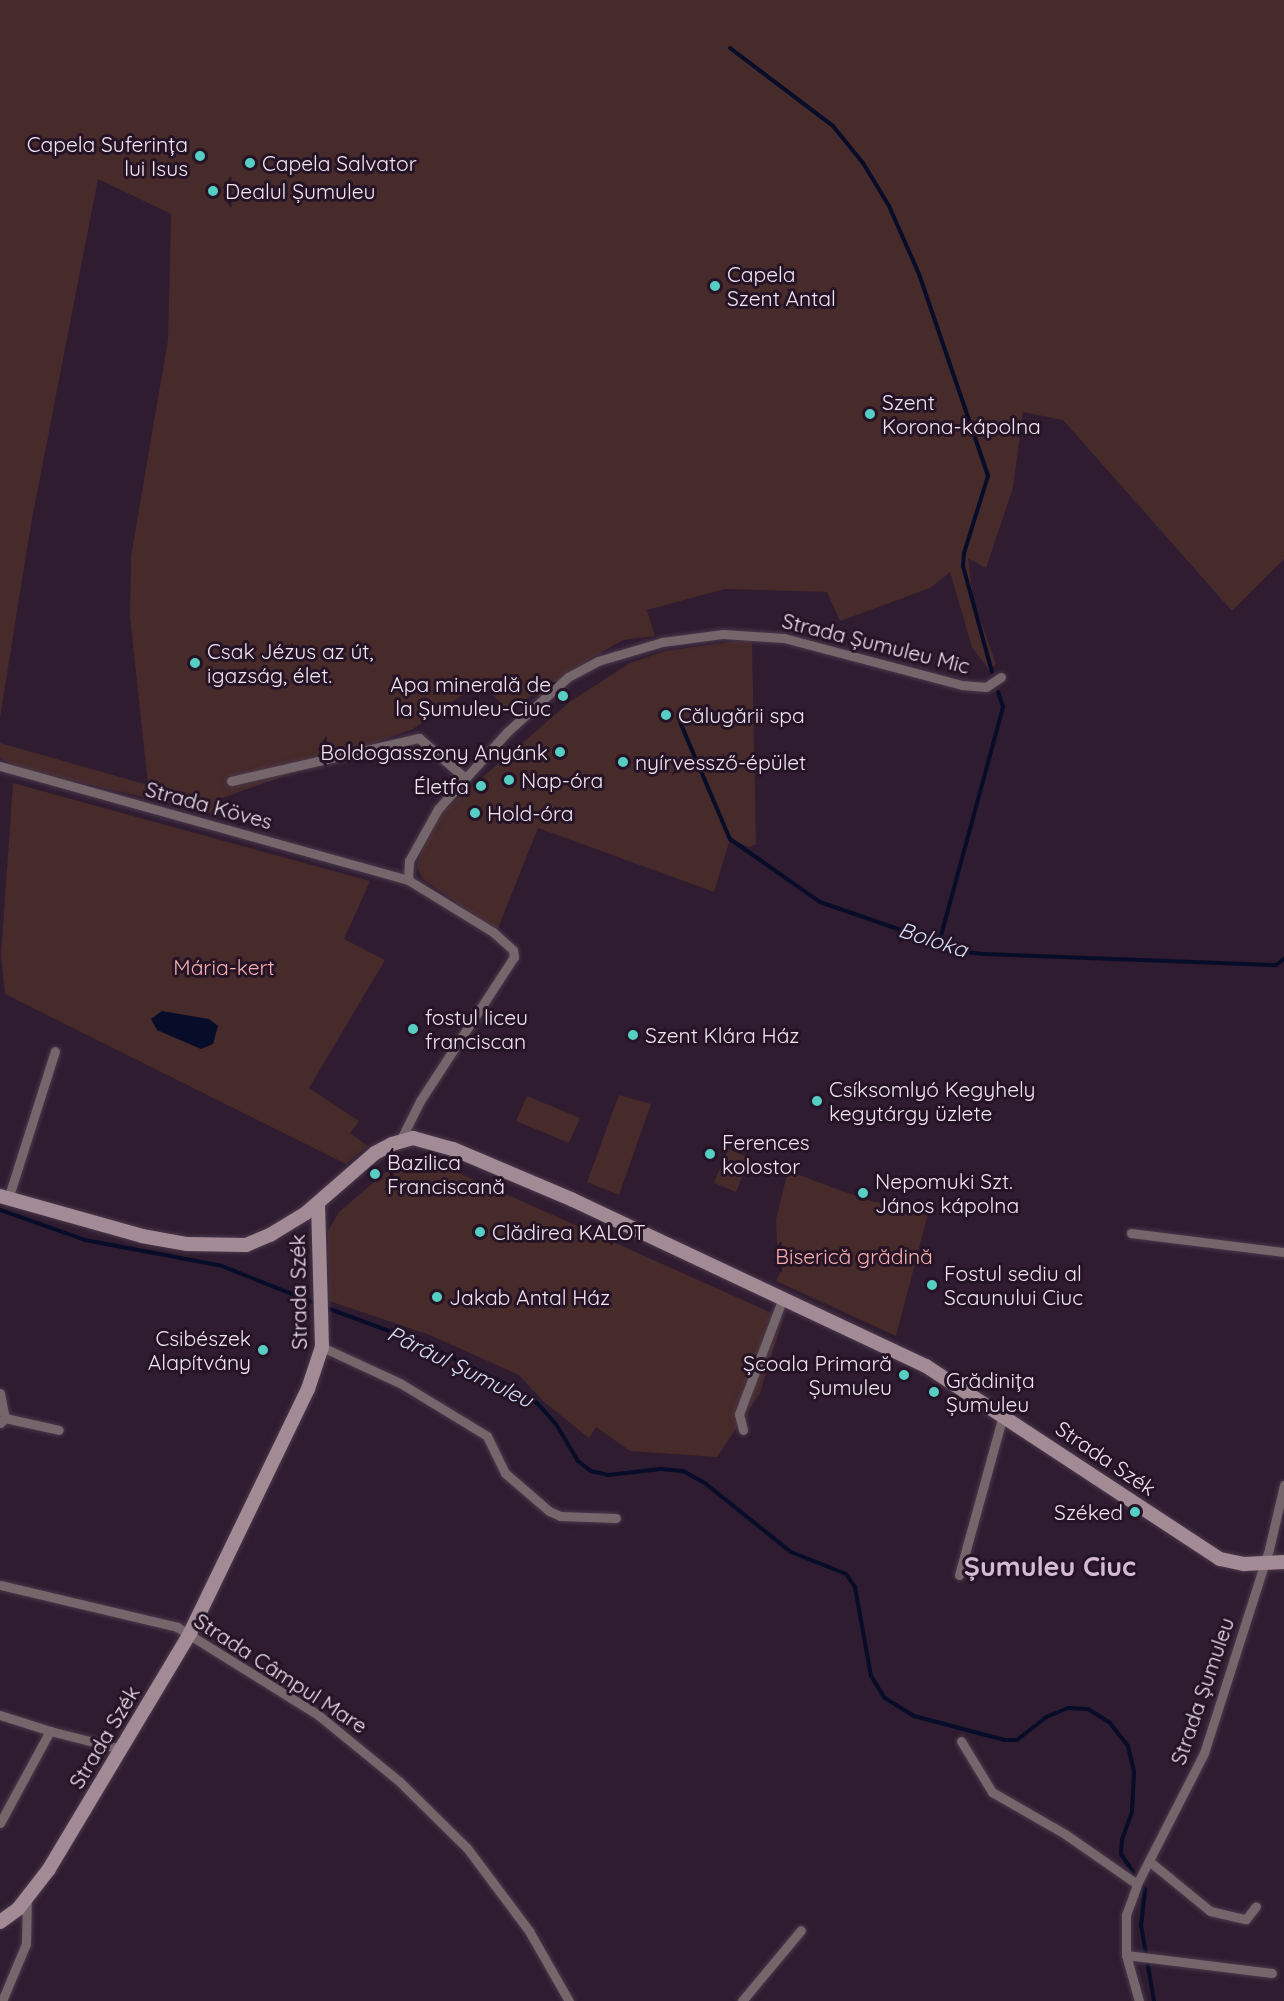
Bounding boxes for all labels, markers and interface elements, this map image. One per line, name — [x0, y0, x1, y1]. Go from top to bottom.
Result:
place label: Capela Suferința lui Isus — [27, 131, 188, 181]
marker: Capela Suferința lui Isus — [193, 149, 207, 163]
place label: Capela Salvator — [262, 150, 417, 176]
marker: Capela Salvator — [243, 156, 257, 170]
place label: Dealul Șumuleu — [225, 178, 375, 204]
marker: Dealul Șumuleu — [206, 184, 220, 198]
place label: Capela Szent Antal — [727, 261, 836, 311]
marker: Capela Szent Antal — [708, 279, 722, 293]
place label: Szent Korona-kápolna — [882, 389, 1041, 439]
marker: Szent Korona-kápolna — [863, 407, 877, 421]
street label: Strada Șumuleu Mic — [780, 607, 972, 679]
place label: Csak Jézus az út, igazság, élet. — [207, 638, 374, 688]
marker: Csak Jézus az út, igazság, élet. — [188, 656, 202, 670]
place label: Apa minerală de la Șumuleu-Ciuc — [390, 671, 551, 721]
marker: Apa minerală de la Șumuleu-Ciuc — [556, 689, 570, 703]
place label: Călugării spa — [678, 702, 805, 728]
marker: Călugării spa — [659, 708, 673, 722]
place label: Boldogasszony Anyánk — [320, 739, 548, 765]
marker: Boldogasszony Anyánk — [553, 745, 567, 759]
place label: nyírvessző-épület — [635, 749, 806, 775]
marker: nyírvessző-épület — [616, 755, 630, 769]
place label: Nap-óra — [521, 767, 603, 793]
place label: Életfa — [414, 773, 469, 799]
marker: Nap-óra — [502, 773, 516, 787]
street label: Strada Köves — [143, 776, 275, 834]
marker: Életfa — [474, 779, 488, 793]
place label: Hold-óra — [487, 800, 574, 826]
marker: Hold-óra — [468, 806, 482, 820]
water label: Boloka — [895, 917, 971, 963]
park label: Mária-kert — [173, 954, 275, 980]
place label: fostul liceu franciscan — [425, 1004, 528, 1054]
marker: fostul liceu franciscan — [406, 1022, 420, 1036]
place label: Szent Klára Ház — [645, 1022, 799, 1048]
marker: Szent Klára Ház — [626, 1028, 640, 1042]
place label: Csíksomlyó Kegyhely kegytárgy üzlete — [829, 1076, 1035, 1126]
marker: Csíksomlyó Kegyhely kegytárgy üzlete — [810, 1094, 824, 1108]
place label: Ferences kolostor — [722, 1129, 810, 1179]
marker: Ferences kolostor — [703, 1147, 717, 1161]
place label: Bazilica Franciscană — [387, 1149, 505, 1199]
marker: Bazilica Franciscană — [368, 1167, 382, 1181]
place label: Nepomuki Szt. János kápolna — [875, 1168, 1019, 1218]
marker: Nepomuki Szt. János kápolna — [856, 1186, 870, 1200]
place label: Clădirea KALOT — [492, 1219, 646, 1245]
marker: Clădirea KALOT — [473, 1225, 487, 1239]
street label: Strada Szék — [284, 1234, 312, 1350]
park label: Biserică grădină — [775, 1243, 933, 1269]
place label: Fostul sediu al Scaunului Ciuc — [944, 1260, 1083, 1310]
marker: Fostul sediu al Scaunului Ciuc — [925, 1278, 939, 1292]
place label: Jakab Antal Ház — [449, 1284, 610, 1310]
marker: Jakab Antal Ház — [430, 1290, 444, 1304]
water label: Pârâul Șumuleu — [383, 1320, 537, 1414]
place label: Csibészek Alapítvány — [148, 1325, 251, 1375]
marker: Csibészek Alapítvány — [256, 1343, 270, 1357]
place label: Școala Primară Șumuleu — [743, 1350, 892, 1400]
place label: Grădinița Șumuleu — [946, 1367, 1035, 1417]
marker: Școala Primară Șumuleu — [897, 1368, 911, 1382]
marker: Grădinița Șumuleu — [927, 1385, 941, 1399]
street label: Strada Szék — [1051, 1415, 1161, 1501]
place label: Széked — [1054, 1499, 1123, 1525]
marker: Széked — [1128, 1505, 1142, 1519]
district label: Șumuleu Ciuc — [964, 1551, 1136, 1583]
street label: Strada Câmpul Mare — [190, 1608, 372, 1738]
street label: Strada Șumuleu — [1165, 1614, 1239, 1768]
street label: Strada Szék — [63, 1681, 145, 1793]

